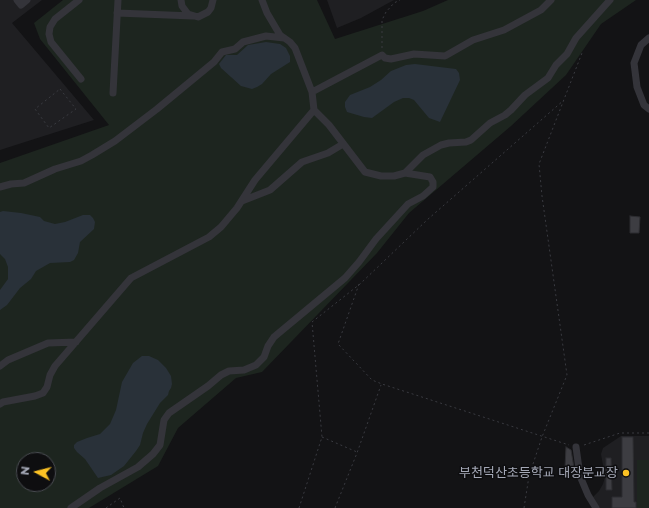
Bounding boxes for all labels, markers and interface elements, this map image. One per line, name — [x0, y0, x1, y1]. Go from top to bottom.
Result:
north arrow — [16, 452, 56, 492]
text: N — [18, 465, 33, 476]
place label: 부천덕산초등학교 대장분교장 — [459, 465, 618, 481]
marker: 부천덕산초등학교 대장분교장 — [621, 468, 631, 478]

